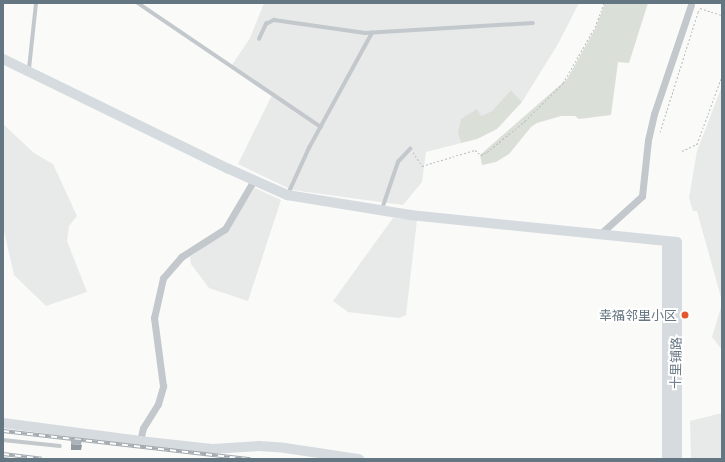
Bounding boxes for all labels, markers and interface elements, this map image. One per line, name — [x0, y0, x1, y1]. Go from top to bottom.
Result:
place label: 幸福邻里小区 — [599, 307, 677, 323]
marker: 幸福邻里小区 — [680, 310, 690, 320]
street label: 十里铺路 — [668, 337, 684, 389]

